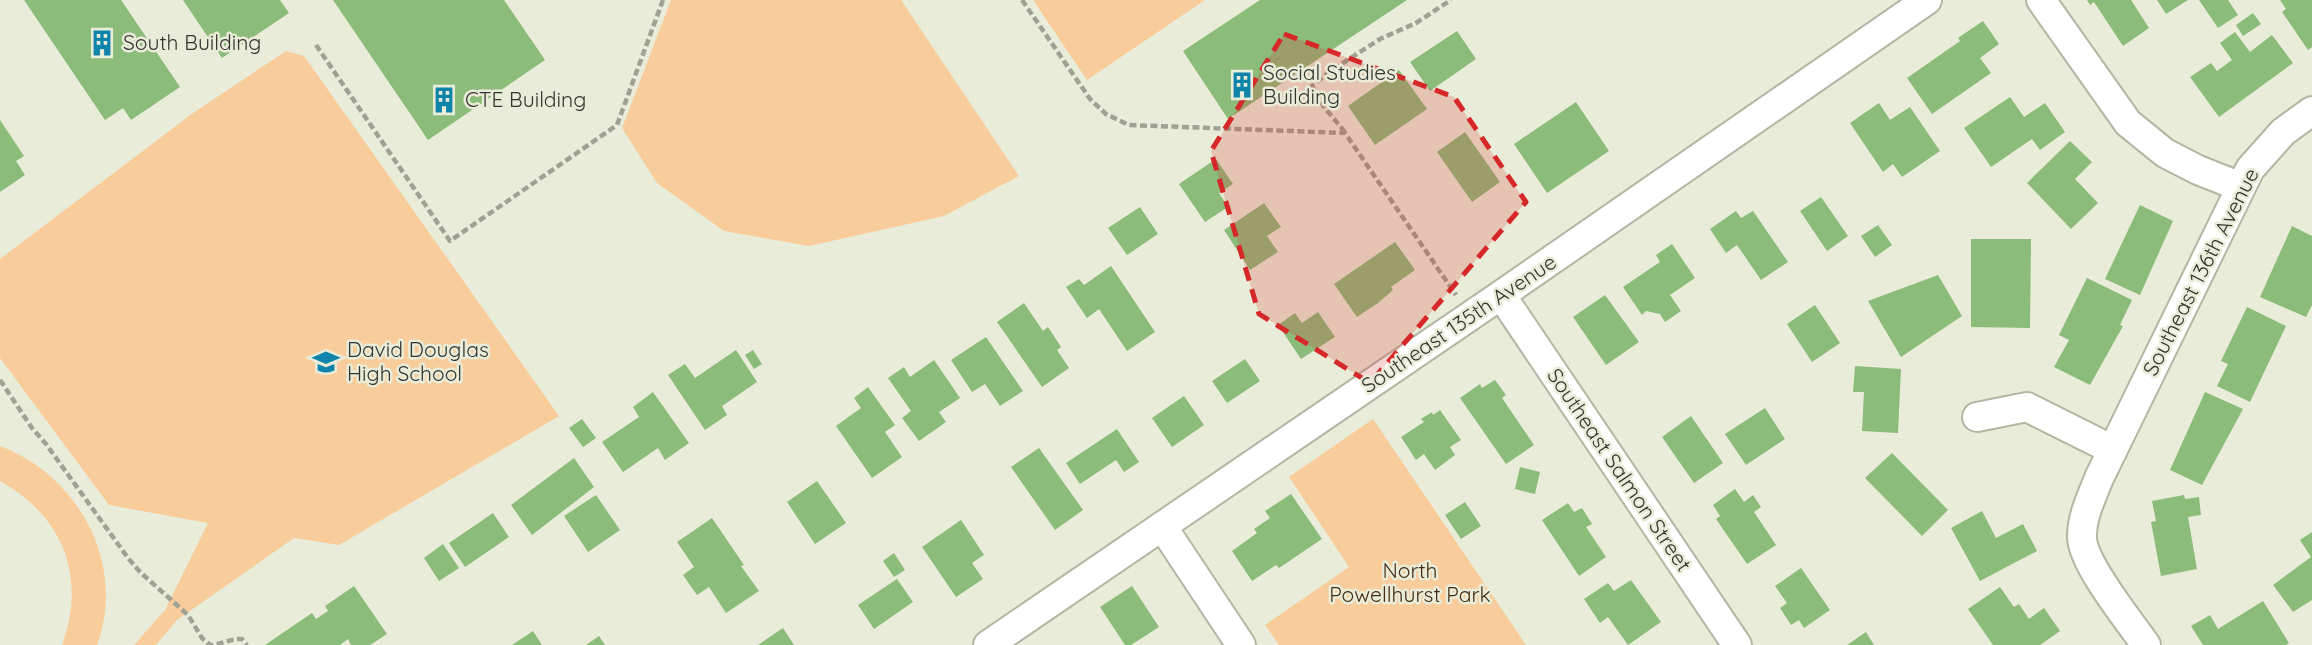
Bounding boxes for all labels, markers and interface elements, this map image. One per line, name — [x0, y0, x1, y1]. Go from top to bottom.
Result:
building icon: South Building — [87, 28, 117, 58]
place label: South Building — [123, 29, 261, 55]
place label: Social Studies Building — [1263, 59, 1396, 109]
building icon: Social Studies Building — [1227, 70, 1257, 100]
building icon: CTE Building — [429, 85, 459, 115]
place label: CTE Building — [465, 86, 586, 112]
street label: Southeast 136th Avenue — [2136, 163, 2264, 380]
street label: Southeast 135th Avenue — [1356, 248, 1561, 398]
place label: David Douglas High School — [347, 336, 489, 386]
school or university icon: David Douglas High School — [311, 347, 341, 377]
street label: Southeast Salmon Street — [1542, 363, 1698, 576]
park label: North Powellhurst Park — [1329, 557, 1491, 607]

